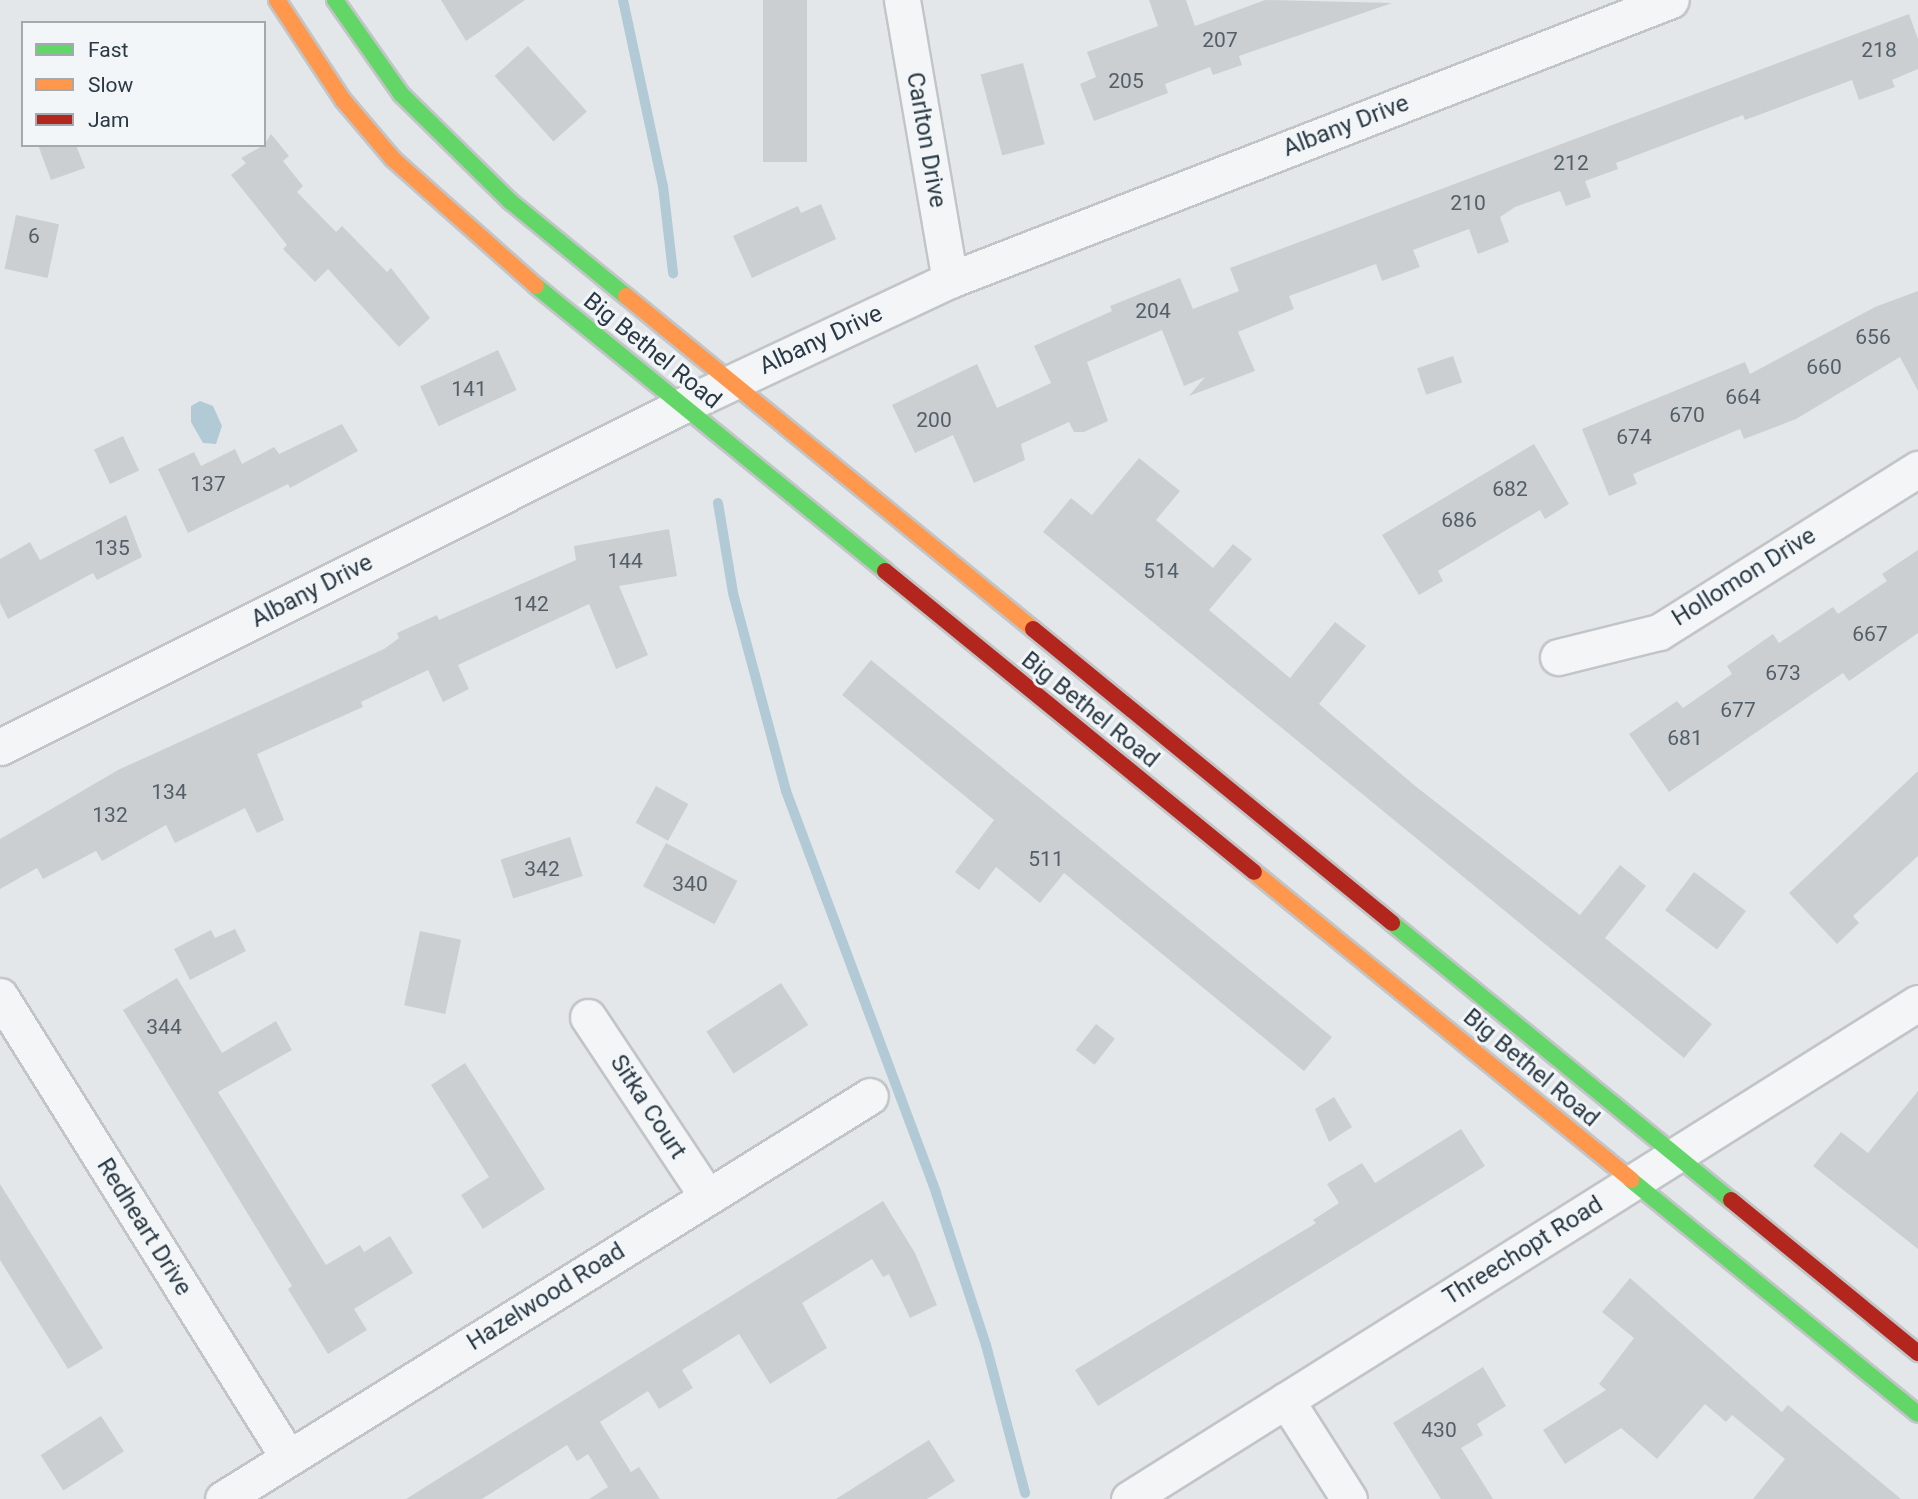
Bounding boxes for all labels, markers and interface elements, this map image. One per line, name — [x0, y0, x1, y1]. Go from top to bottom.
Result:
legend — [21, 21, 266, 147]
house number: 207 — [1202, 27, 1238, 53]
house number: 218 — [1861, 37, 1897, 63]
text: Fast — [88, 38, 128, 62]
house number: 205 — [1108, 68, 1144, 94]
street label: Carlton Drive — [900, 70, 952, 210]
text: Slow — [88, 73, 133, 97]
street label: Albany Drive — [1279, 89, 1413, 163]
text: Jam — [88, 108, 129, 132]
house number: 212 — [1553, 150, 1589, 176]
house number: 210 — [1450, 190, 1486, 216]
house number: 6 — [28, 223, 40, 249]
street label: Big Bethel Road — [577, 287, 727, 415]
house number: 204 — [1135, 298, 1171, 324]
street label: Albany Drive — [755, 299, 887, 381]
house number: 656 — [1855, 324, 1891, 350]
house number: 660 — [1806, 354, 1842, 380]
house number: 141 — [451, 376, 487, 402]
house number: 664 — [1725, 384, 1761, 410]
house number: 670 — [1669, 402, 1705, 428]
house number: 200 — [916, 407, 952, 433]
house number: 674 — [1616, 424, 1652, 450]
house number: 137 — [190, 471, 226, 497]
house number: 682 — [1492, 476, 1528, 502]
house number: 686 — [1441, 507, 1477, 533]
street label: Hollomon Drive — [1667, 521, 1821, 633]
house number: 135 — [94, 535, 130, 561]
street label: Albany Drive — [246, 548, 378, 634]
house number: 144 — [607, 548, 643, 574]
house number: 514 — [1143, 558, 1179, 584]
house number: 142 — [513, 591, 549, 617]
house number: 667 — [1852, 621, 1888, 647]
street label: Big Bethel Road — [1015, 646, 1165, 774]
house number: 673 — [1765, 660, 1801, 686]
house number: 677 — [1720, 697, 1756, 723]
house number: 681 — [1667, 725, 1703, 751]
house number: 134 — [151, 779, 187, 805]
house number: 132 — [92, 802, 128, 828]
house number: 511 — [1028, 846, 1064, 872]
house number: 342 — [524, 856, 560, 882]
house number: 340 — [672, 871, 708, 897]
street label: Big Bethel Road — [1457, 1003, 1605, 1133]
house number: 344 — [146, 1014, 182, 1040]
street label: Sitka Court — [604, 1050, 692, 1164]
street label: Redheart Drive — [90, 1153, 198, 1301]
street label: Threechopt Road — [1438, 1190, 1608, 1312]
street label: Hazelwood Road — [462, 1237, 630, 1357]
house number: 430 — [1421, 1417, 1457, 1443]

